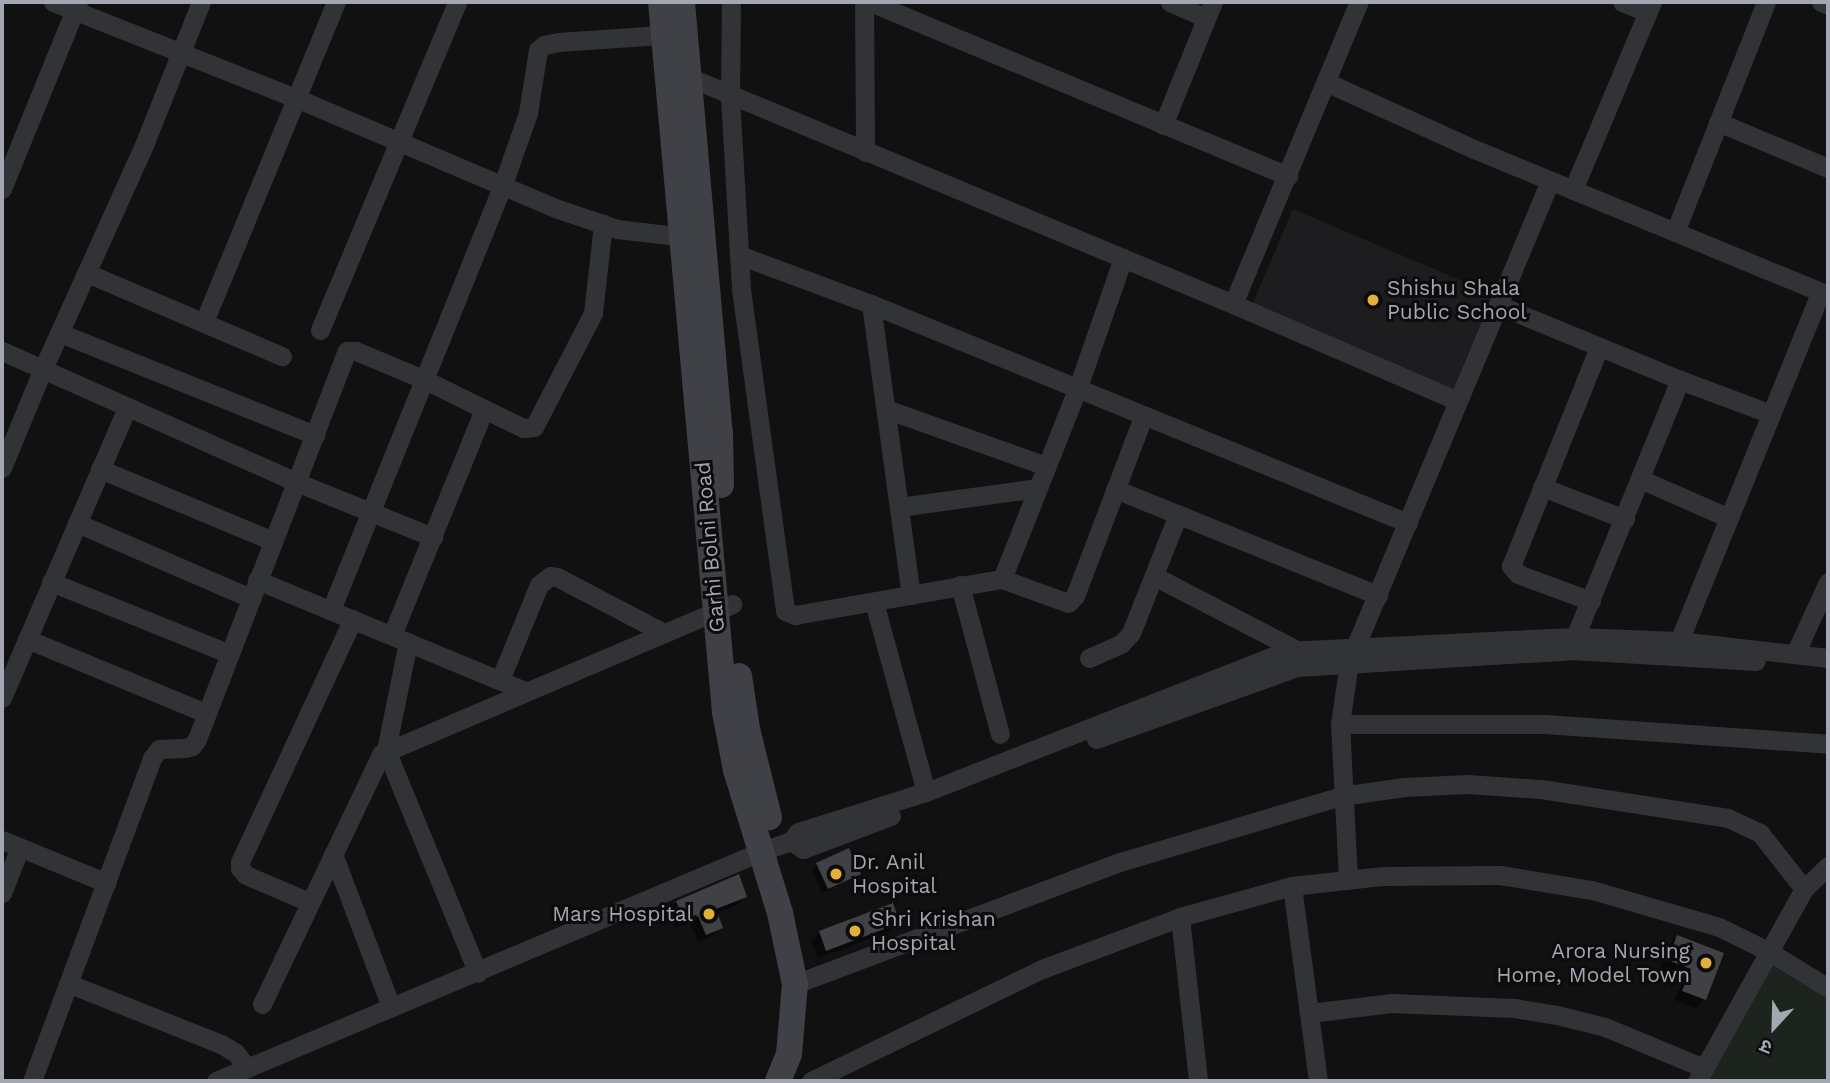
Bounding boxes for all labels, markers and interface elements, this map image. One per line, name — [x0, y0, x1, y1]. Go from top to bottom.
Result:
place label: Shishu Shala Public School — [1387, 275, 1527, 325]
marker: Shishu Shala Public School — [1365, 292, 1381, 308]
street label: Garhi Bolni Road — [690, 461, 730, 633]
place label: Dr. Anil Hospital — [852, 849, 937, 899]
marker: Dr. Anil Hospital — [826, 864, 846, 884]
place label: Mars Hospital — [552, 901, 693, 927]
marker: Mars Hospital — [699, 904, 719, 924]
place label: Shri Krishan Hospital — [871, 906, 996, 956]
marker: Shri Krishan Hospital — [845, 921, 865, 941]
place label: Arora Nursing Home, Model Town — [1495, 938, 1690, 988]
marker: Arora Nursing Home, Model Town — [1696, 953, 1716, 973]
north arrow — [1739, 992, 1809, 1062]
text: उ — [1756, 1034, 1775, 1060]

